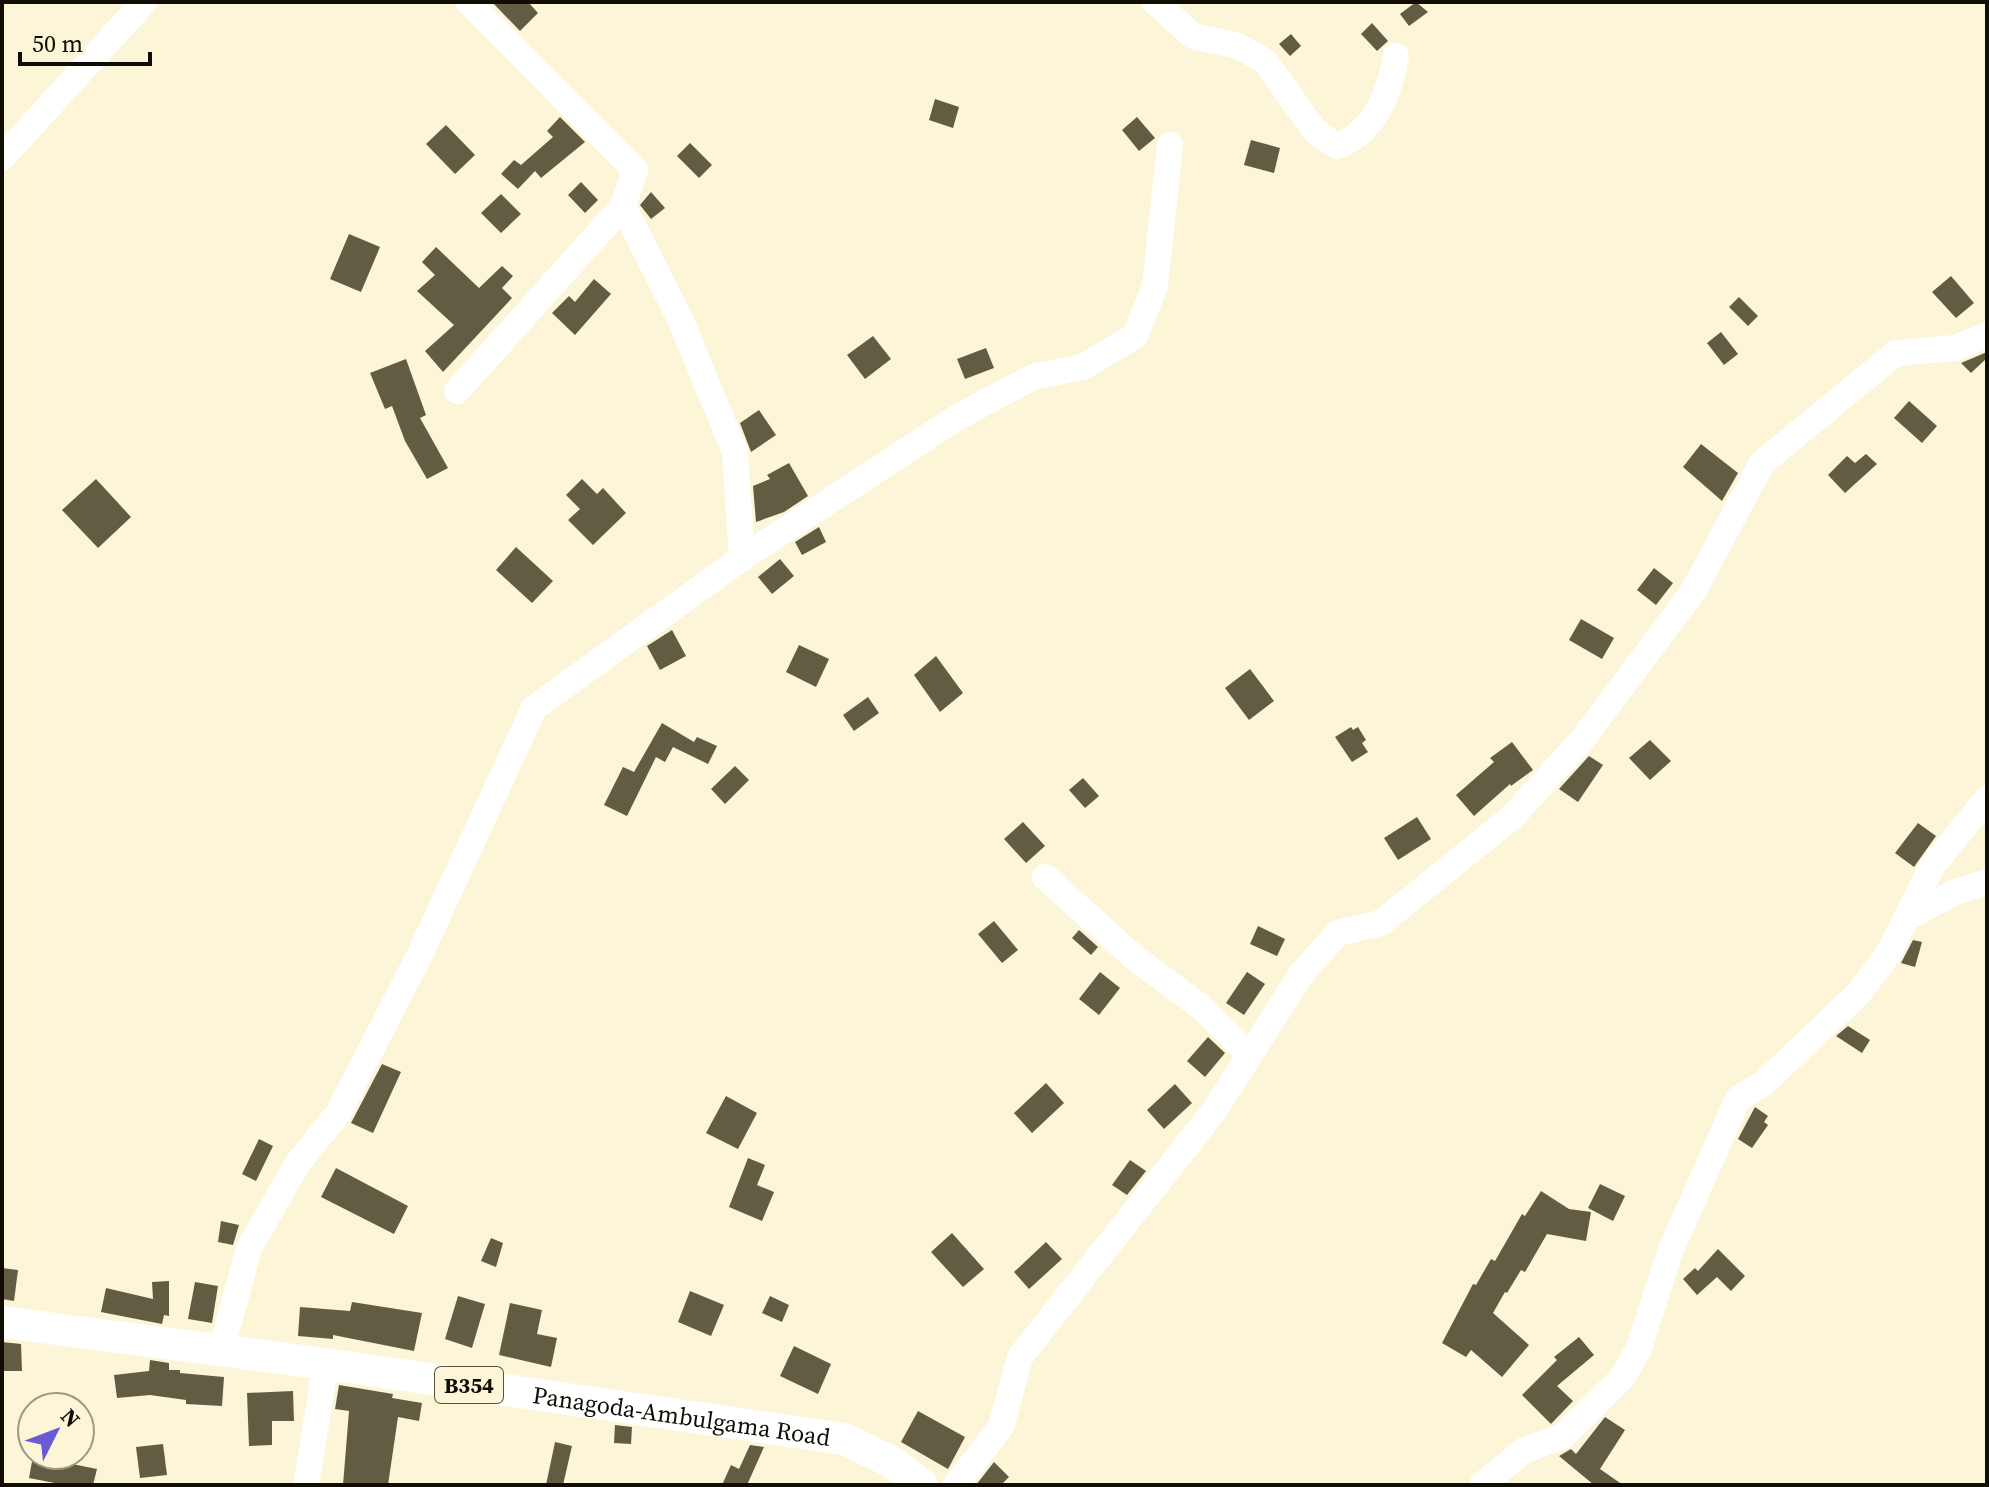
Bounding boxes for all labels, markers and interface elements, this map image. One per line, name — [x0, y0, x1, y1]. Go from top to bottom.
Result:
scale bar — [20, 16, 150, 66]
text: 50 m — [32, 27, 83, 60]
road number: B354 — [435, 1367, 503, 1403]
street label: Panagoda-Ambulgama Road — [531, 1378, 833, 1453]
north arrow — [16, 1391, 96, 1471]
text: N — [54, 1402, 87, 1434]

